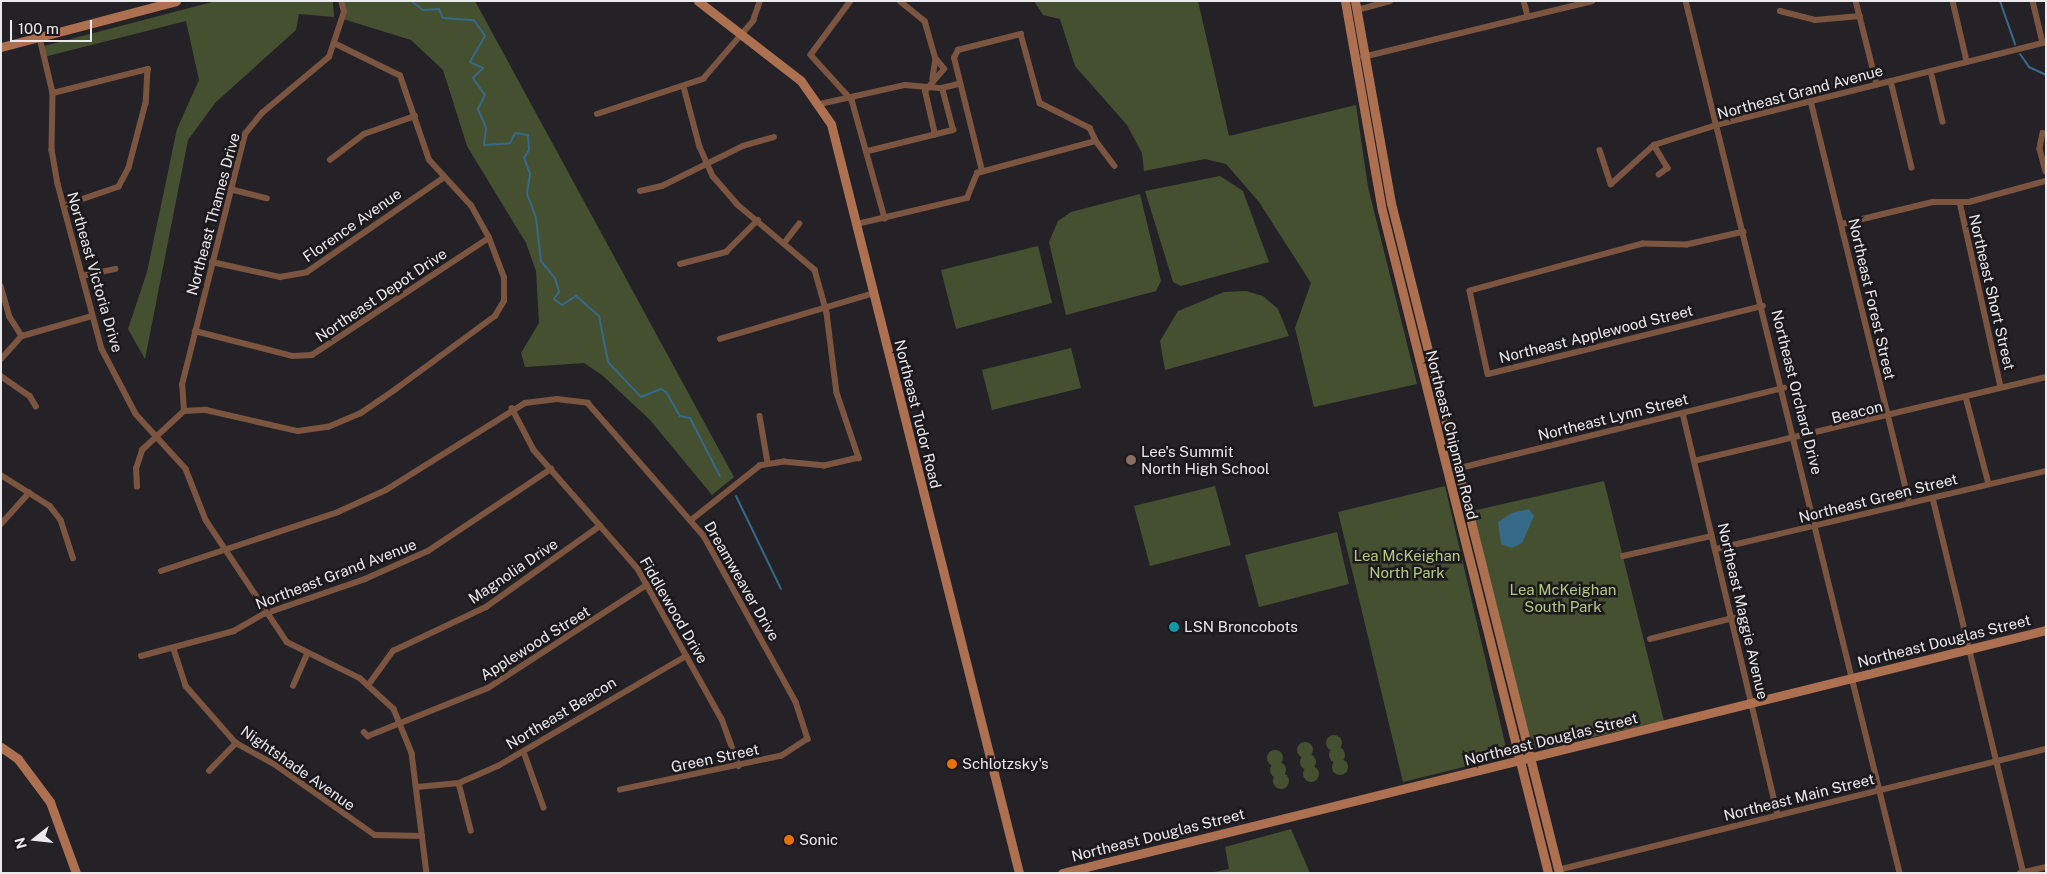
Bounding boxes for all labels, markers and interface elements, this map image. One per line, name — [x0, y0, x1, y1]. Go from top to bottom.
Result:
scale bar — [12, 10, 95, 42]
text: 100 m — [18, 20, 59, 37]
street label: Northeast Grand Avenue — [1715, 61, 1885, 123]
street label: Northeast Thames Drive — [183, 131, 243, 297]
street label: Florence Avenue — [299, 184, 405, 266]
street label: Northeast Victoria Drive — [63, 190, 127, 354]
street label: Northeast Short Street — [1965, 212, 2019, 372]
street label: Northeast Forest Street — [1845, 216, 1899, 382]
street label: Northeast Depot Drive — [312, 244, 450, 346]
street label: Northeast Applewood Street — [1497, 301, 1695, 367]
street label: Northeast Orchard Drive — [1768, 308, 1826, 476]
street label: Northeast Tudor Road — [891, 338, 945, 490]
street label: Northeast Chipman Road — [1422, 348, 1482, 522]
street label: Northeast Lynn Street — [1536, 390, 1690, 444]
street label: Beacon — [1830, 397, 1884, 427]
place label: Lee's Summit North High School — [1141, 442, 1270, 477]
marker: Lee's Summit North High School — [1125, 454, 1137, 466]
street label: Northeast Green Street — [1797, 470, 1959, 526]
street label: Dreamweaver Drive — [700, 518, 784, 644]
street label: Northeast Maggie Avenue — [1714, 521, 1772, 701]
street label: Magnolia Drive — [465, 534, 561, 608]
street label: Northeast Grand Avenue — [253, 535, 419, 613]
park label: Lea McKeighan North Park — [1354, 546, 1460, 581]
street label: Fiddlewood Drive — [636, 553, 712, 667]
park label: Lea McKeighan South Park — [1510, 580, 1616, 615]
street label: Applewood Street — [477, 602, 593, 684]
street label: Northeast Douglas Street — [1855, 611, 2033, 671]
place label: LSN Broncobots — [1184, 618, 1298, 636]
marker: LSN Broncobots — [1168, 621, 1180, 633]
street label: Northeast Beacon — [503, 673, 619, 753]
street label: Northeast Douglas Street — [1462, 709, 1640, 769]
street label: Nightshade Avenue — [237, 722, 359, 814]
street label: Green Street — [669, 740, 761, 776]
place label: Schlotzsky's — [962, 755, 1049, 773]
marker: Schlotzsky's — [946, 758, 958, 770]
street label: Northeast Main Street — [1722, 770, 1876, 824]
street label: Northeast Douglas Street — [1069, 805, 1247, 865]
north arrow — [10, 814, 60, 864]
place label: Sonic — [799, 831, 838, 849]
marker: Sonic — [783, 834, 795, 846]
text: N — [11, 836, 30, 851]

